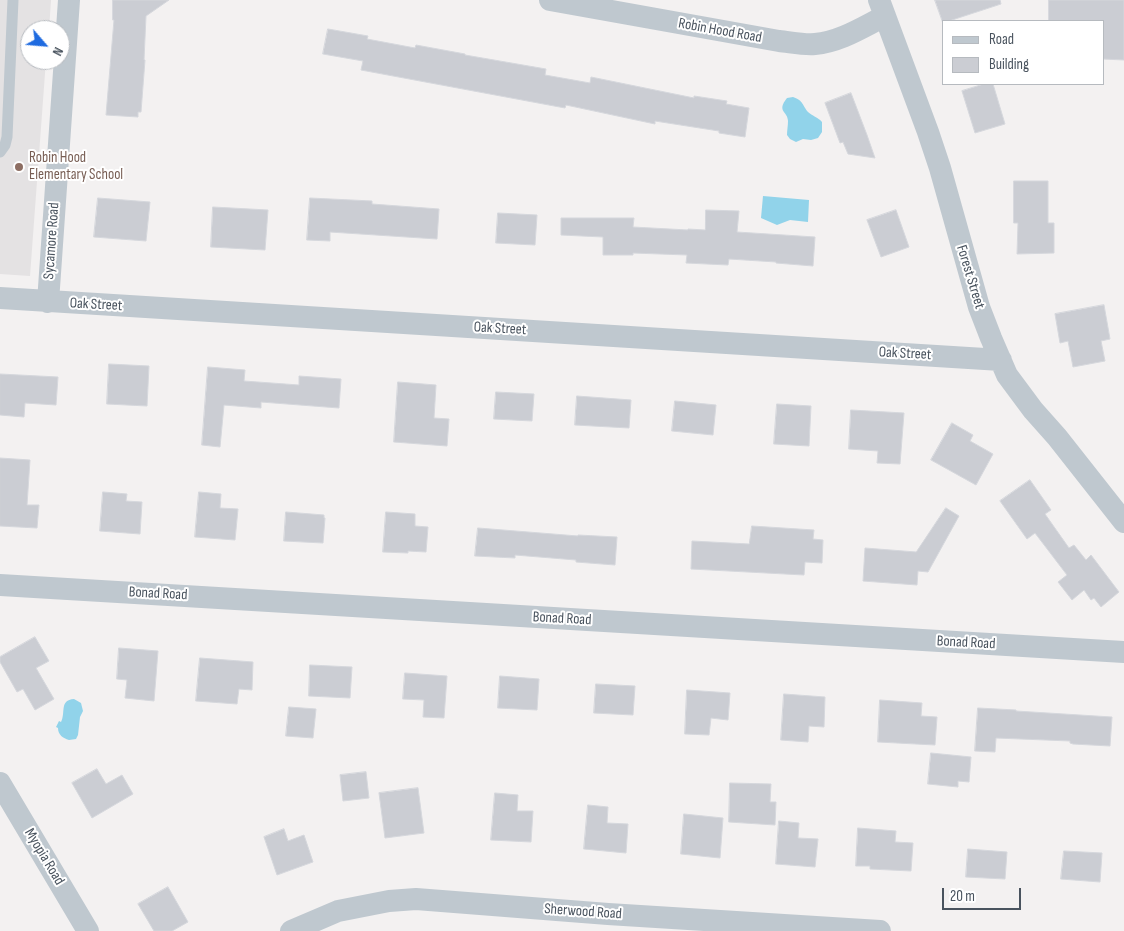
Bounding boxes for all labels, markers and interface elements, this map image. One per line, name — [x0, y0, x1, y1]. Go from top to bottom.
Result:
street label: Robin Hood Road — [677, 15, 763, 47]
north arrow — [20, 20, 70, 70]
legend — [942, 20, 1104, 85]
text: Road — [989, 30, 1014, 49]
text: N — [49, 44, 67, 59]
text: Building — [989, 55, 1029, 74]
place label: Robin Hood Elementary School — [29, 149, 123, 184]
marker: Robin Hood Elementary School — [13, 161, 25, 173]
street label: Sycamore Road — [40, 202, 64, 280]
street label: Forest Street — [952, 243, 988, 311]
street label: Oak Street — [69, 295, 123, 315]
street label: Oak Street — [473, 319, 527, 339]
street label: Oak Street — [878, 344, 932, 364]
street label: Bonad Road — [128, 583, 188, 605]
street label: Bonad Road — [532, 608, 592, 630]
street label: Bonad Road — [936, 632, 996, 654]
street label: Myopia Road — [20, 825, 68, 889]
scale bar — [944, 878, 1023, 910]
text: 20 m — [950, 887, 975, 906]
street label: Sherwood Road — [544, 900, 622, 924]

